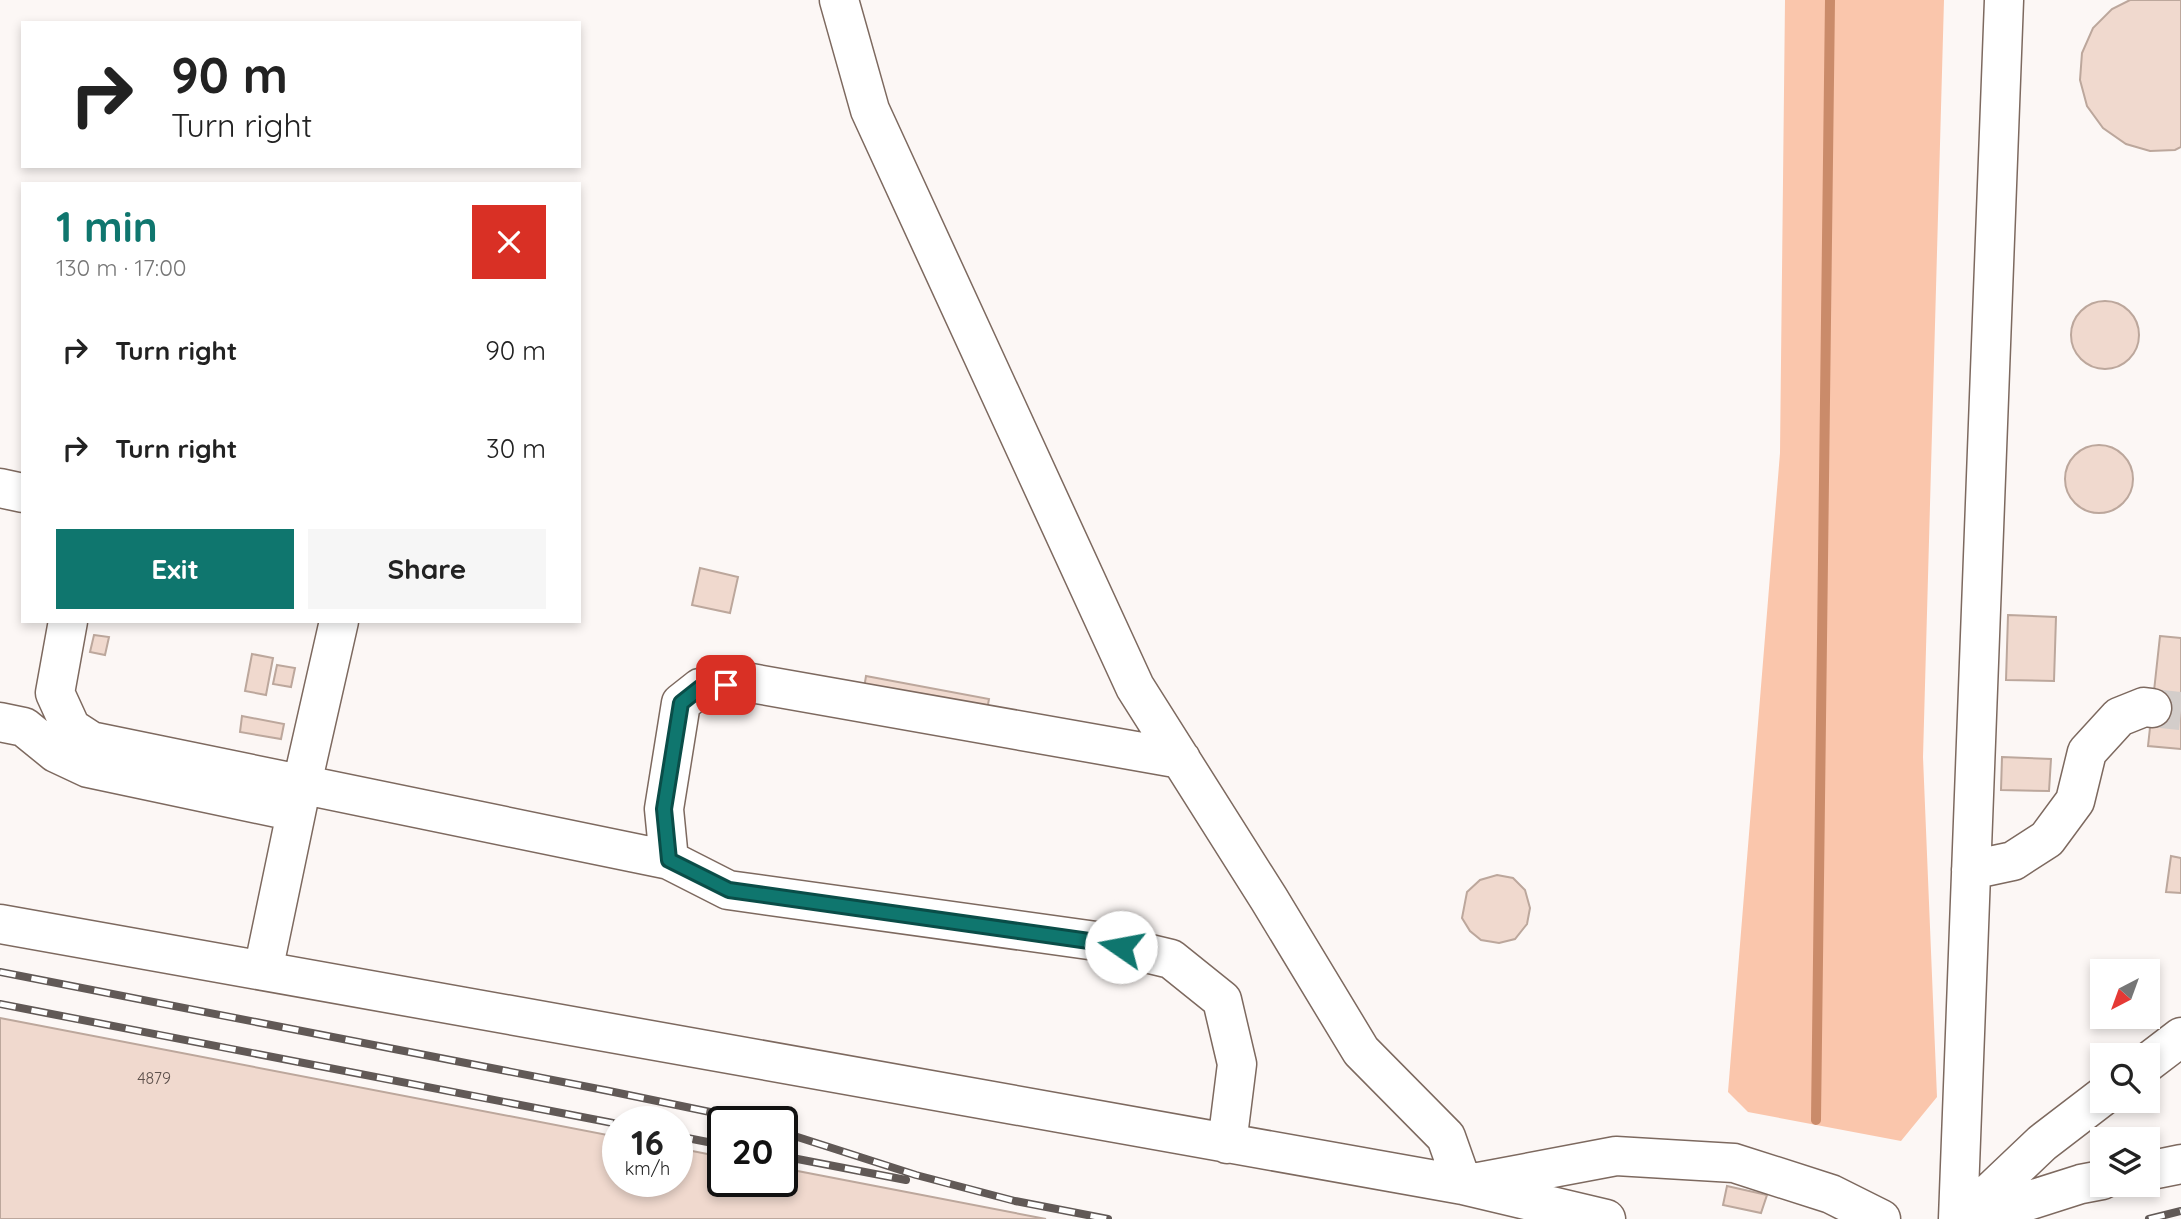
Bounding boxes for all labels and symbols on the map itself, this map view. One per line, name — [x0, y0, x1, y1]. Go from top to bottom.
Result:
pin — [696, 655, 756, 715]
position arrow — [1084, 910, 1158, 984]
north arrow — [2090, 959, 2160, 1029]
house number: 4879 — [137, 1068, 171, 1088]
speed limit sign: 20 — [707, 1106, 798, 1197]

